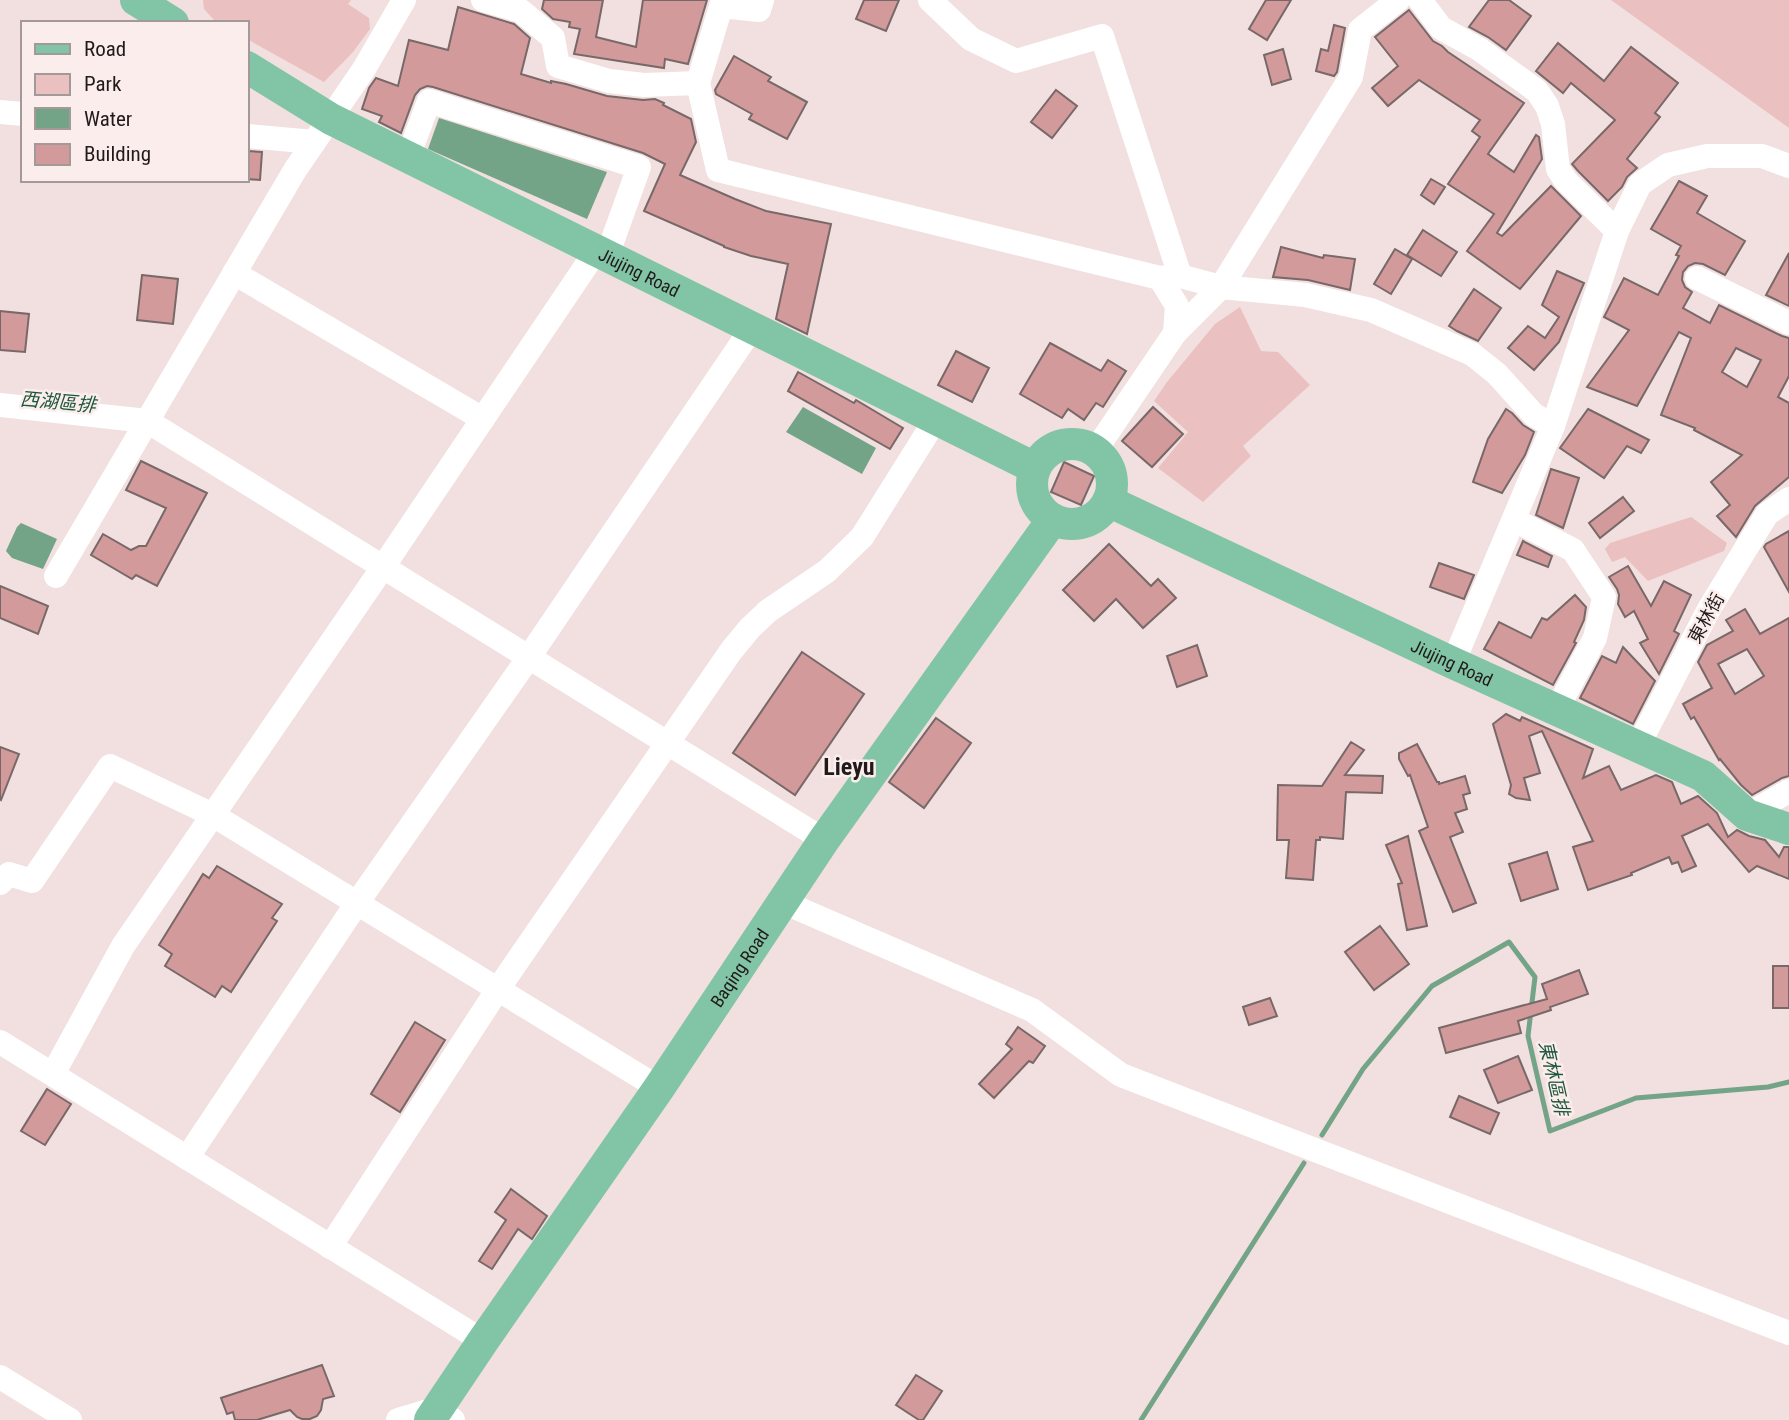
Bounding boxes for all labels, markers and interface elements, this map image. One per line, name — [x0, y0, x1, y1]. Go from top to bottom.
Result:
legend — [21, 21, 248, 182]
text: Road — [84, 37, 126, 61]
text: Park — [84, 72, 122, 96]
text: Water — [84, 107, 132, 131]
text: Building — [84, 142, 151, 166]
street label: Jiujing Road — [595, 243, 683, 301]
water label: 西湖區排 — [19, 387, 100, 417]
street label: 東林街 — [1684, 589, 1728, 647]
street label: Jiujing Road — [1408, 634, 1496, 690]
district label: Lieyu — [823, 753, 875, 781]
street label: Baqing Road — [706, 924, 773, 1011]
water label: 東林區排 — [1534, 1038, 1574, 1121]

